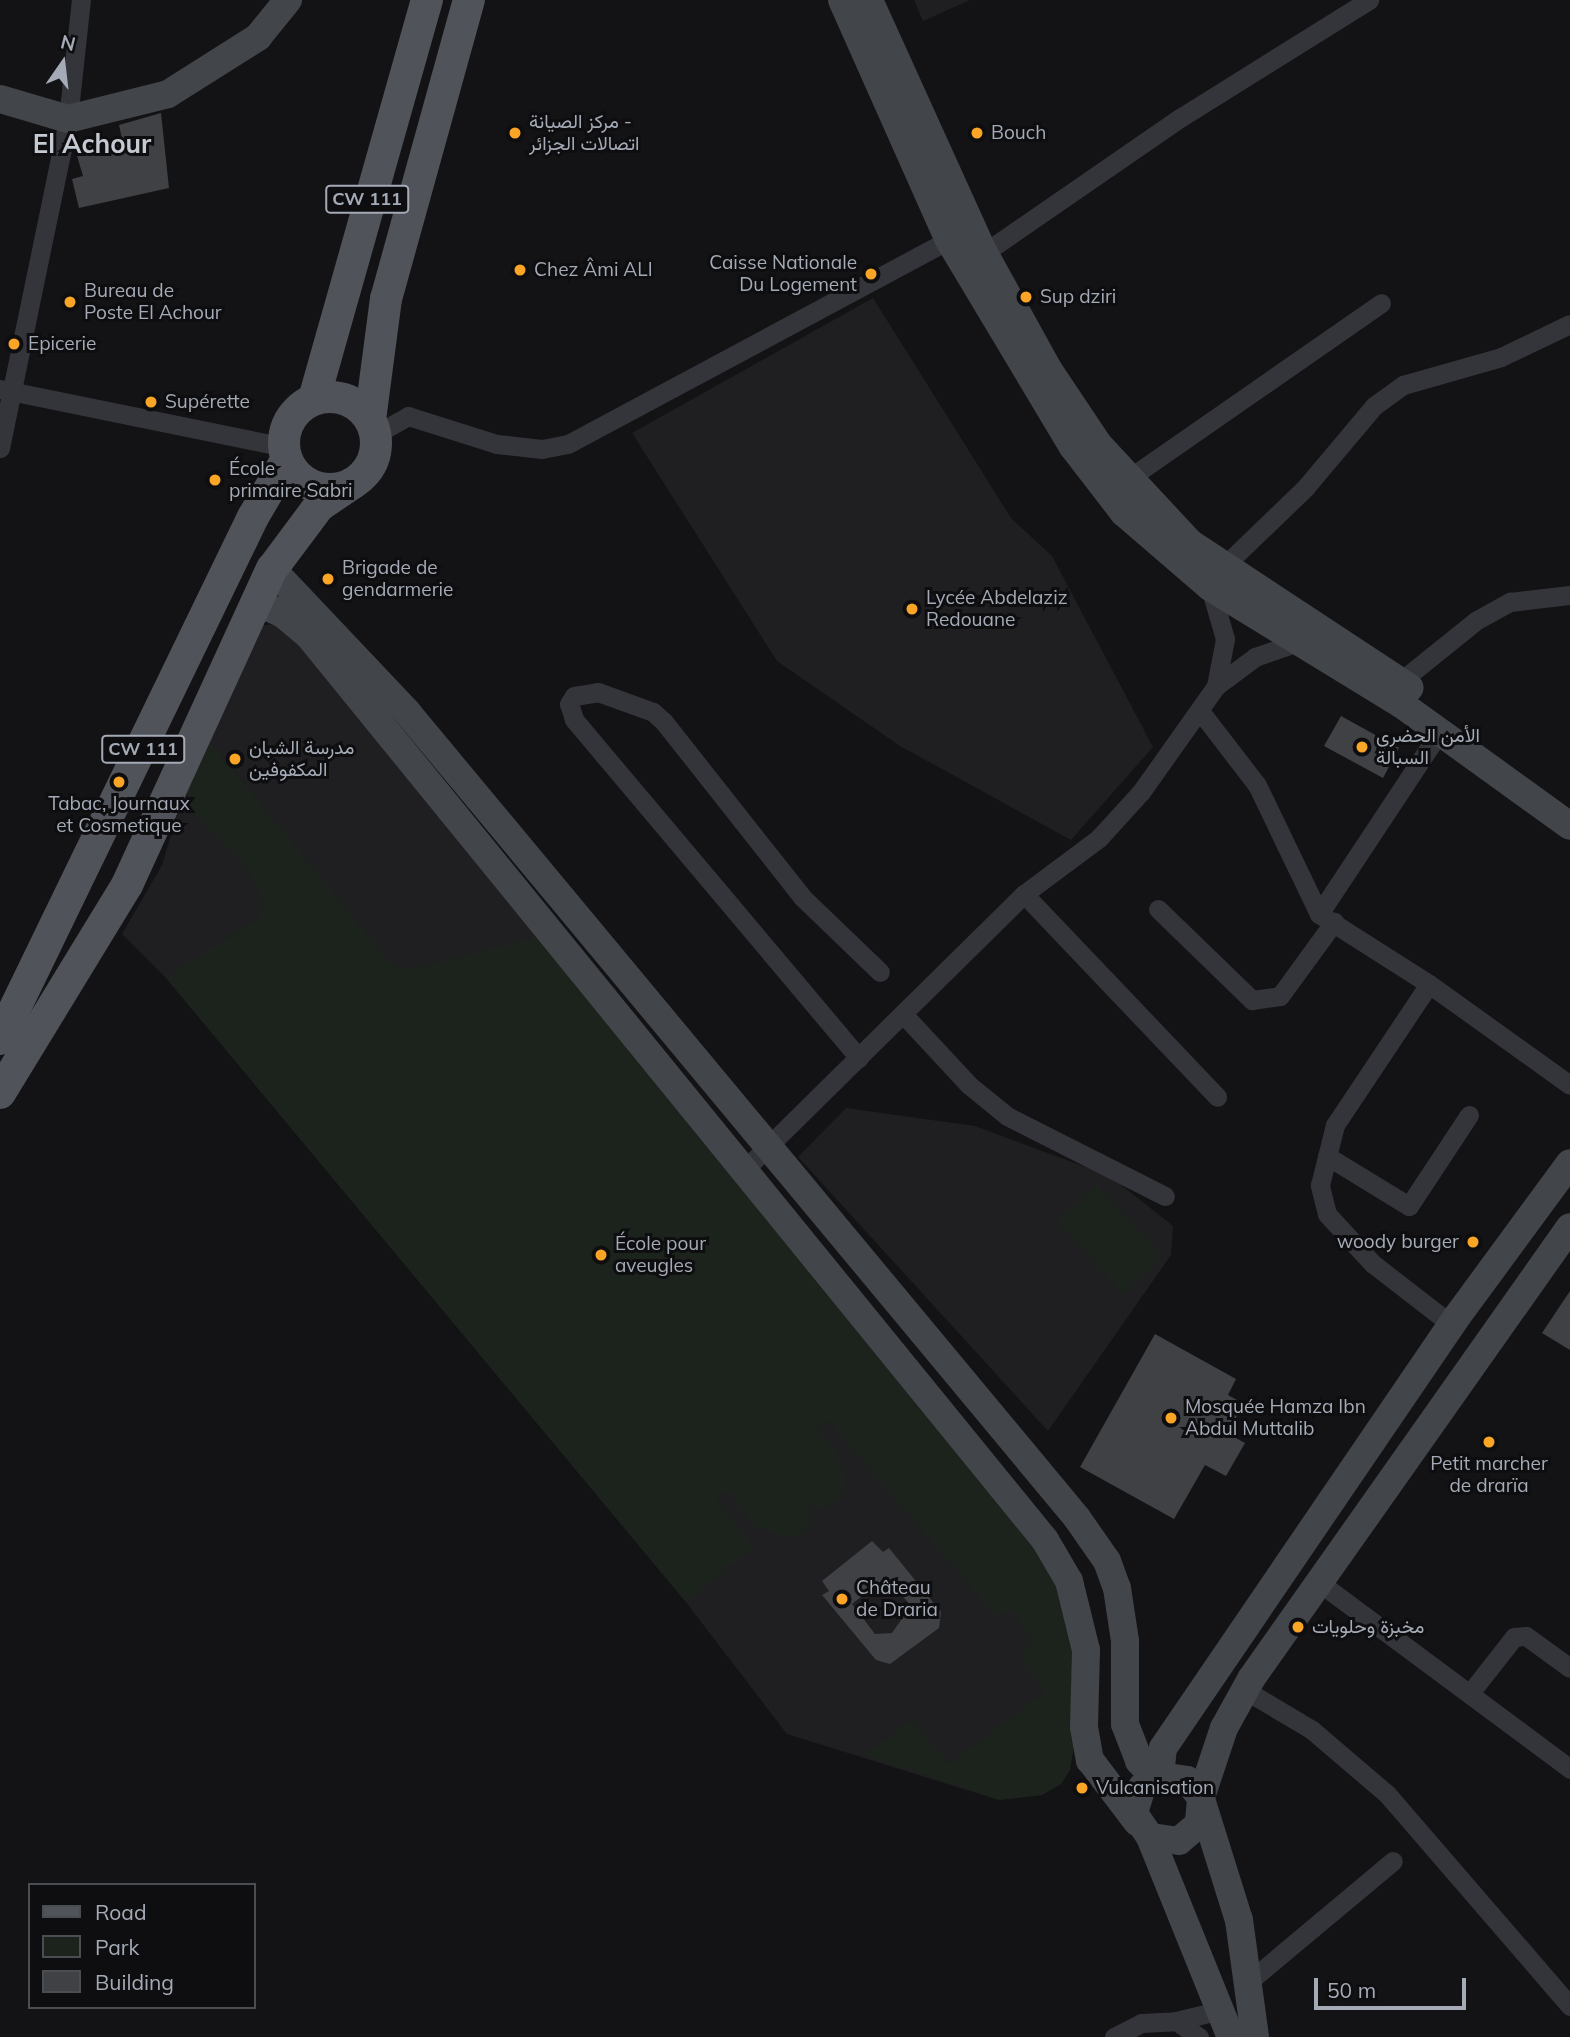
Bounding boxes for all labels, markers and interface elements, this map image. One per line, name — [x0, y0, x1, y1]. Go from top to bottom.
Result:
north arrow — [28, 28, 98, 98]
text: N — [58, 29, 78, 56]
place label: مركز الصيانة - اتصالات الجزائر — [529, 111, 639, 155]
place label: Bouch — [991, 122, 1046, 144]
marker: مركز الصيانة - اتصالات الجزائر — [507, 125, 523, 141]
marker: Bouch — [969, 125, 985, 141]
district label: El Achour — [33, 128, 151, 160]
road number: CW 111 — [325, 184, 409, 214]
place label: Caisse Nationale Du Logement — [709, 252, 857, 296]
place label: Chez Âmi ALI — [534, 259, 653, 281]
marker: Chez Âmi ALI — [512, 262, 528, 278]
marker: Caisse Nationale Du Logement — [863, 266, 879, 282]
place label: Bureau de Poste El Achour — [84, 280, 222, 324]
place label: Sup dziri — [1040, 286, 1116, 308]
marker: Sup dziri — [1018, 289, 1034, 305]
marker: Bureau de Poste El Achour — [62, 294, 78, 310]
place label: Epicerie — [28, 333, 96, 355]
marker: Epicerie — [6, 336, 22, 352]
place label: Supérette — [165, 391, 250, 413]
marker: Supérette — [143, 394, 159, 410]
place label: École primaire Sabri — [229, 458, 353, 502]
marker: École primaire Sabri — [207, 472, 223, 488]
place label: Brigade de gendarmerie — [342, 557, 453, 601]
marker: Brigade de gendarmerie — [320, 571, 336, 587]
place label: Lycée Abdelaziz Redouane — [926, 587, 1068, 631]
marker: Lycée Abdelaziz Redouane — [904, 601, 920, 617]
place label: الأمن الحضري السبالة — [1376, 725, 1480, 769]
road number: CW 111 — [101, 734, 185, 764]
place label: مدرسة الشبان المكفوفين — [249, 737, 354, 781]
marker: الأمن الحضري السبالة — [1354, 739, 1370, 755]
marker: مدرسة الشبان المكفوفين — [227, 751, 243, 767]
marker: Tabac, Journaux et Cosmetique — [111, 774, 127, 790]
place label: Tabac, Journaux et Cosmetique — [48, 793, 190, 837]
place label: woody burger — [1337, 1231, 1459, 1253]
place label: École pour aveugles — [615, 1233, 706, 1277]
marker: woody burger — [1465, 1234, 1481, 1250]
marker: École pour aveugles — [593, 1247, 609, 1263]
place label: Mosquée Hamza Ibn Abdul Muttalib — [1185, 1396, 1366, 1440]
marker: Mosquée Hamza Ibn Abdul Muttalib — [1163, 1410, 1179, 1426]
marker: Petit marcher de drarïa — [1481, 1434, 1497, 1450]
place label: Petit marcher de drarïa — [1430, 1453, 1548, 1497]
place label: Château de Draria — [856, 1577, 938, 1621]
marker: Château de Draria — [834, 1591, 850, 1607]
place label: مخبزة وحلويات — [1312, 1616, 1425, 1638]
marker: مخبزة وحلويات — [1290, 1619, 1306, 1635]
place label: Vulcanisation — [1096, 1777, 1214, 1799]
marker: Vulcanisation — [1074, 1780, 1090, 1796]
legend — [28, 1883, 256, 2009]
text: Road — [95, 1899, 146, 1925]
text: Park — [95, 1934, 139, 1960]
scale bar — [1318, 1964, 1470, 2008]
text: Building — [95, 1969, 174, 1995]
text: 50 m — [1327, 1977, 1376, 2003]

